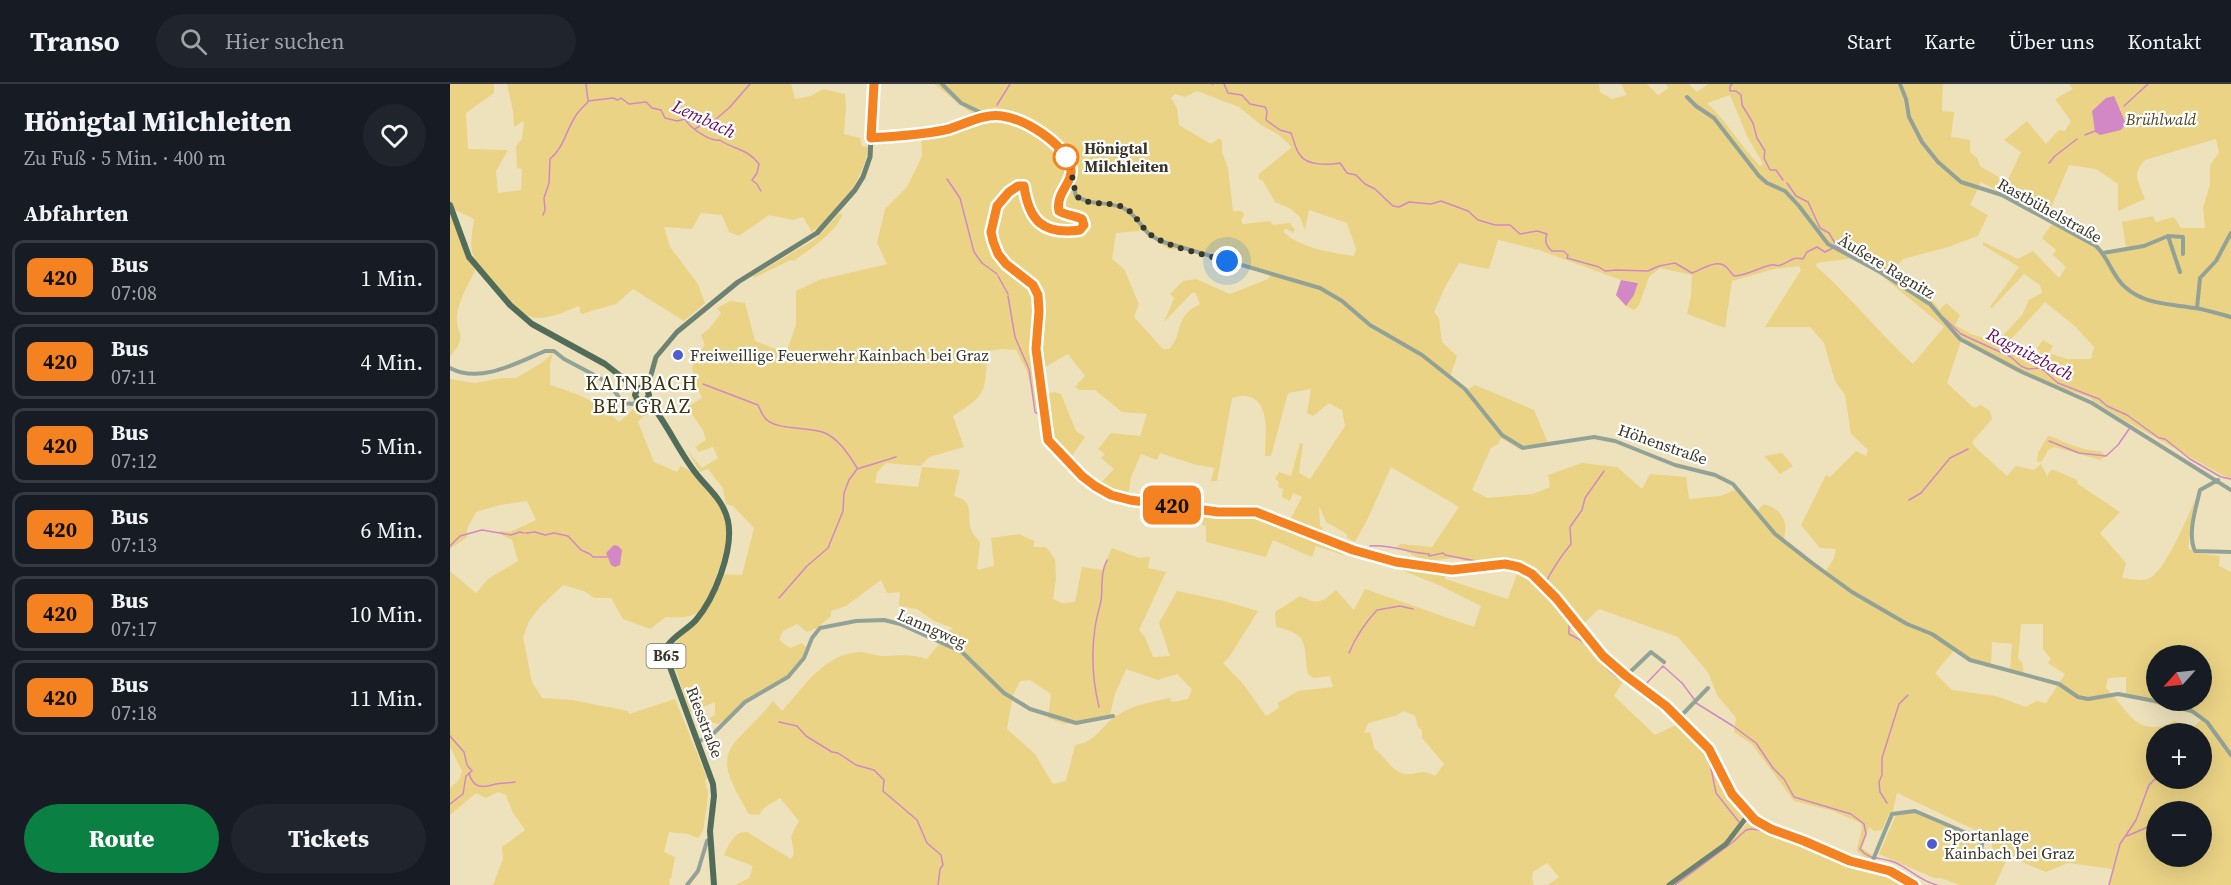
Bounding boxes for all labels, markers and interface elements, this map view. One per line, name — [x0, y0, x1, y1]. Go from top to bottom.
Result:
search box — [156, 14, 576, 68]
text: Transo — [30, 22, 120, 60]
icon: search — [177, 25, 210, 58]
text: Hier suchen — [225, 26, 345, 56]
text: Start — [1847, 27, 1891, 56]
text: Karte — [1924, 27, 1975, 56]
text: Über uns — [2008, 27, 2094, 56]
text: Kontakt — [2127, 27, 2201, 56]
water label: Lembach — [668, 93, 740, 144]
text: Hönigtal Milchleiten — [24, 102, 292, 140]
button: heart — [363, 104, 426, 167]
park label: Brühlwald — [2125, 108, 2197, 130]
place label: Hönigtal Milchleiten — [1084, 137, 1169, 177]
text: Zu Fuß · 5 Min. · 400 m — [24, 144, 226, 172]
marker: Hönigtal Milchleiten — [1053, 144, 1079, 170]
street label: Rastbühelstraße — [1994, 172, 2106, 248]
text: Abfahrten — [24, 198, 129, 228]
street label: Äußere Ragnitz — [1834, 228, 1940, 304]
your location — [1212, 246, 1242, 276]
text: Bus — [111, 249, 148, 279]
text: 420 — [43, 263, 77, 292]
text: 1 Min. — [361, 263, 423, 293]
text: 07:08 — [111, 279, 157, 307]
water label: Ragnitzbach — [1982, 321, 2078, 386]
text: Bus — [111, 333, 148, 363]
place label: Freiweillige Feuerwehr Kainbach bei Graz — [690, 344, 989, 366]
text: 420 — [43, 347, 77, 376]
text: 4 Min. — [361, 347, 423, 377]
marker: Freiweillige Feuerwehr Kainbach bei Graz — [671, 348, 685, 362]
text: 07:11 — [111, 363, 157, 391]
district label: KAINBACH BEI GRAZ — [585, 369, 699, 420]
text: Bus — [111, 417, 148, 447]
street label: Höhenstraße — [1615, 418, 1711, 470]
text: 420 — [43, 431, 77, 460]
text: 5 Min. — [361, 431, 423, 461]
text: 07:12 — [111, 447, 157, 475]
line badge: 420 — [1138, 486, 1206, 524]
text: 420 — [1155, 491, 1189, 520]
text: Bus — [111, 501, 148, 531]
text: 420 — [43, 515, 77, 544]
text: 6 Min. — [361, 515, 423, 545]
text: 07:13 — [111, 531, 157, 559]
text: Bus — [111, 585, 148, 615]
text: 420 — [43, 599, 77, 628]
text: 10 Min. — [350, 599, 423, 629]
street label: Lanngweg — [894, 603, 970, 653]
text: 07:17 — [111, 615, 157, 643]
road number: B65 — [646, 644, 686, 668]
north arrow — [2146, 645, 2212, 711]
map controls — [2146, 645, 2212, 867]
text: Bus — [111, 669, 148, 699]
text: 420 — [43, 683, 77, 712]
text: 11 Min. — [350, 683, 423, 713]
street label: Riesstraße — [681, 683, 729, 761]
text: 07:18 — [111, 699, 157, 727]
button: + — [2146, 723, 2212, 789]
button: − — [2146, 801, 2212, 867]
button: Route — [24, 804, 219, 873]
button: Tickets — [231, 804, 426, 873]
place label: Sportanlage Kainbach bei Graz — [1944, 824, 2074, 864]
marker: Sportanlage Kainbach bei Graz — [1925, 837, 1939, 851]

